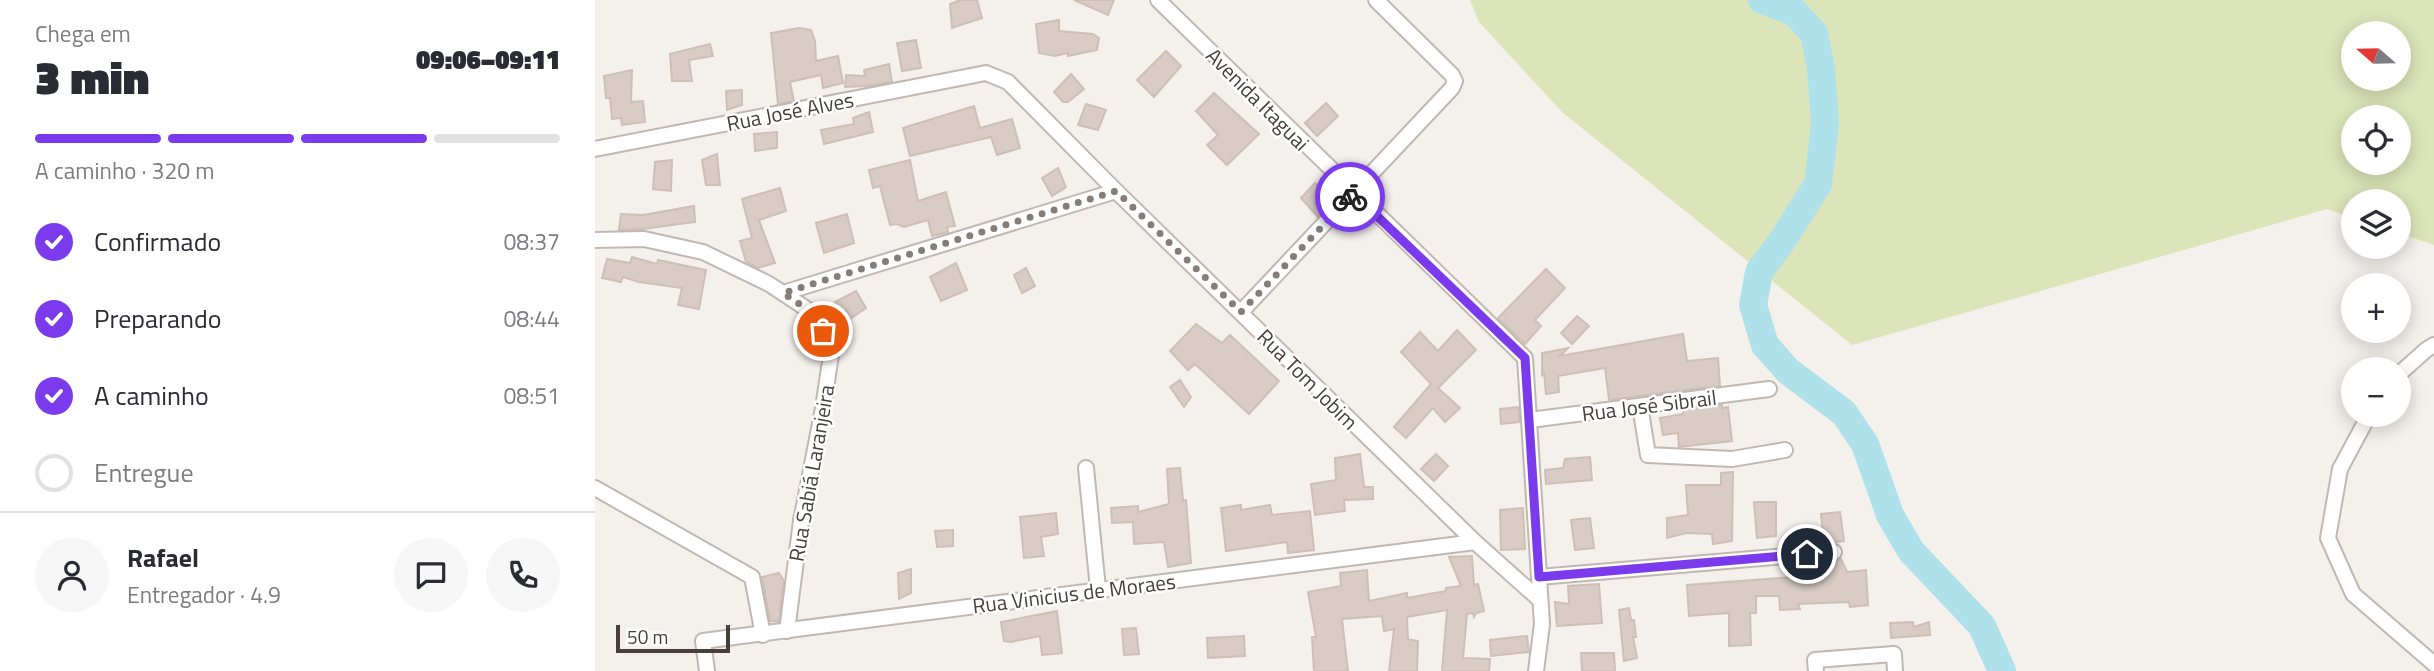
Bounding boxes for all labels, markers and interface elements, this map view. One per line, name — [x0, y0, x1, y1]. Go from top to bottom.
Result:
text: Chega em — [35, 16, 131, 51]
north arrow — [2341, 21, 2411, 91]
map controls — [2341, 21, 2411, 427]
text: 09:06–09:11 — [416, 40, 560, 79]
street label: Avenida Itaguai — [1199, 40, 1317, 158]
text: 3 min — [35, 42, 149, 112]
street label: Rua José Alves — [724, 83, 856, 139]
button: locate — [2341, 105, 2411, 175]
text: A caminho · 320 m — [35, 153, 214, 188]
courier — [1315, 162, 1385, 232]
icon: bike — [1331, 178, 1369, 216]
button: layers — [2341, 189, 2411, 259]
text: Confirmado — [94, 222, 221, 261]
icon: check — [35, 223, 73, 261]
text: 08:37 — [503, 224, 560, 259]
button: + — [2341, 273, 2411, 343]
text: Preparando — [94, 299, 221, 338]
icon: check — [35, 300, 73, 338]
text: 08:44 — [503, 301, 560, 336]
pin — [793, 301, 853, 361]
icon: bag — [804, 312, 842, 350]
street label: Rua Tom Jobim — [1250, 321, 1366, 437]
button: − — [2341, 357, 2411, 427]
text: A caminho — [94, 376, 209, 415]
icon: check — [35, 377, 73, 415]
text: 08:51 — [503, 378, 560, 413]
street label: Rua José Sibrail — [1580, 381, 1718, 429]
street label: Rua Sabiá Laranjeira — [780, 382, 842, 564]
text: Entregue — [94, 453, 194, 492]
pin — [1777, 524, 1837, 584]
icon: home — [1788, 535, 1826, 573]
button: person — [35, 538, 109, 612]
text: Rafael — [127, 538, 199, 577]
button: chat — [394, 538, 468, 612]
button: phone — [486, 538, 560, 612]
street label: Rua Vinicius de Moraes — [971, 565, 1177, 621]
text: Entregador · 4.9 — [127, 577, 281, 612]
scale bar — [616, 622, 730, 654]
text: 50 m — [627, 622, 668, 651]

